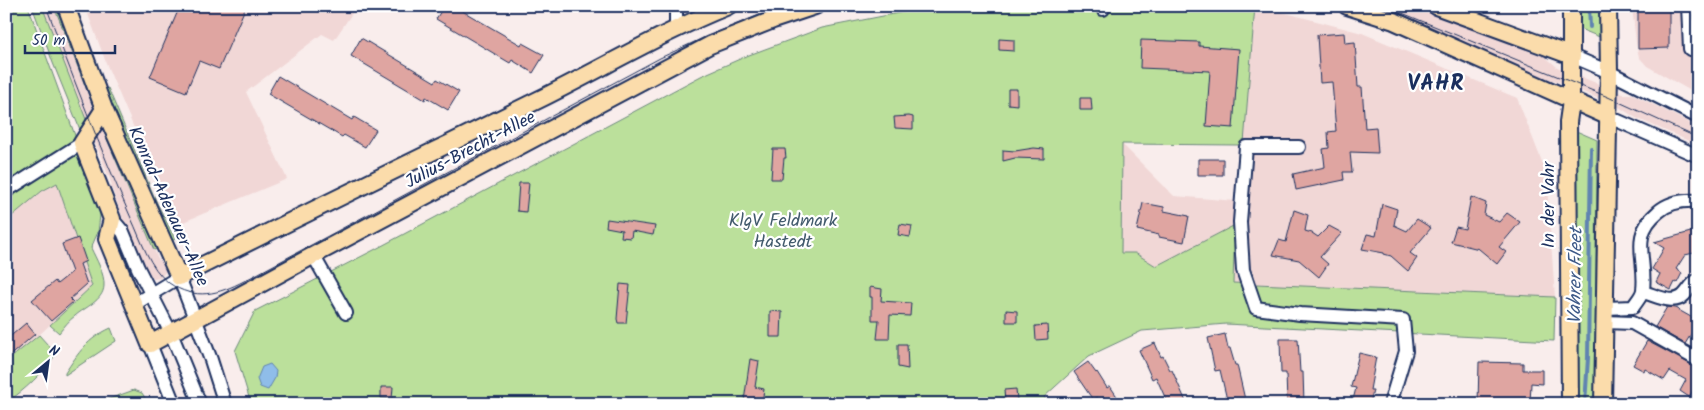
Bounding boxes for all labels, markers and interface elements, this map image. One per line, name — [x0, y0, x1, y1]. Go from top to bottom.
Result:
scale bar — [25, 22, 115, 54]
text: 50 m — [32, 29, 66, 53]
district label: VAHR — [1407, 67, 1465, 102]
street label: Julius-Brecht-Allee — [400, 104, 541, 197]
street label: Konrad-Adenauer-Allee — [119, 122, 216, 292]
street label: In der Vahr — [1535, 161, 1564, 248]
park label: KlgV Feldmark Hastedt — [729, 207, 838, 257]
water label: Vahrer Fleet — [1560, 225, 1592, 325]
north arrow — [22, 338, 72, 388]
text: N — [45, 340, 63, 363]

